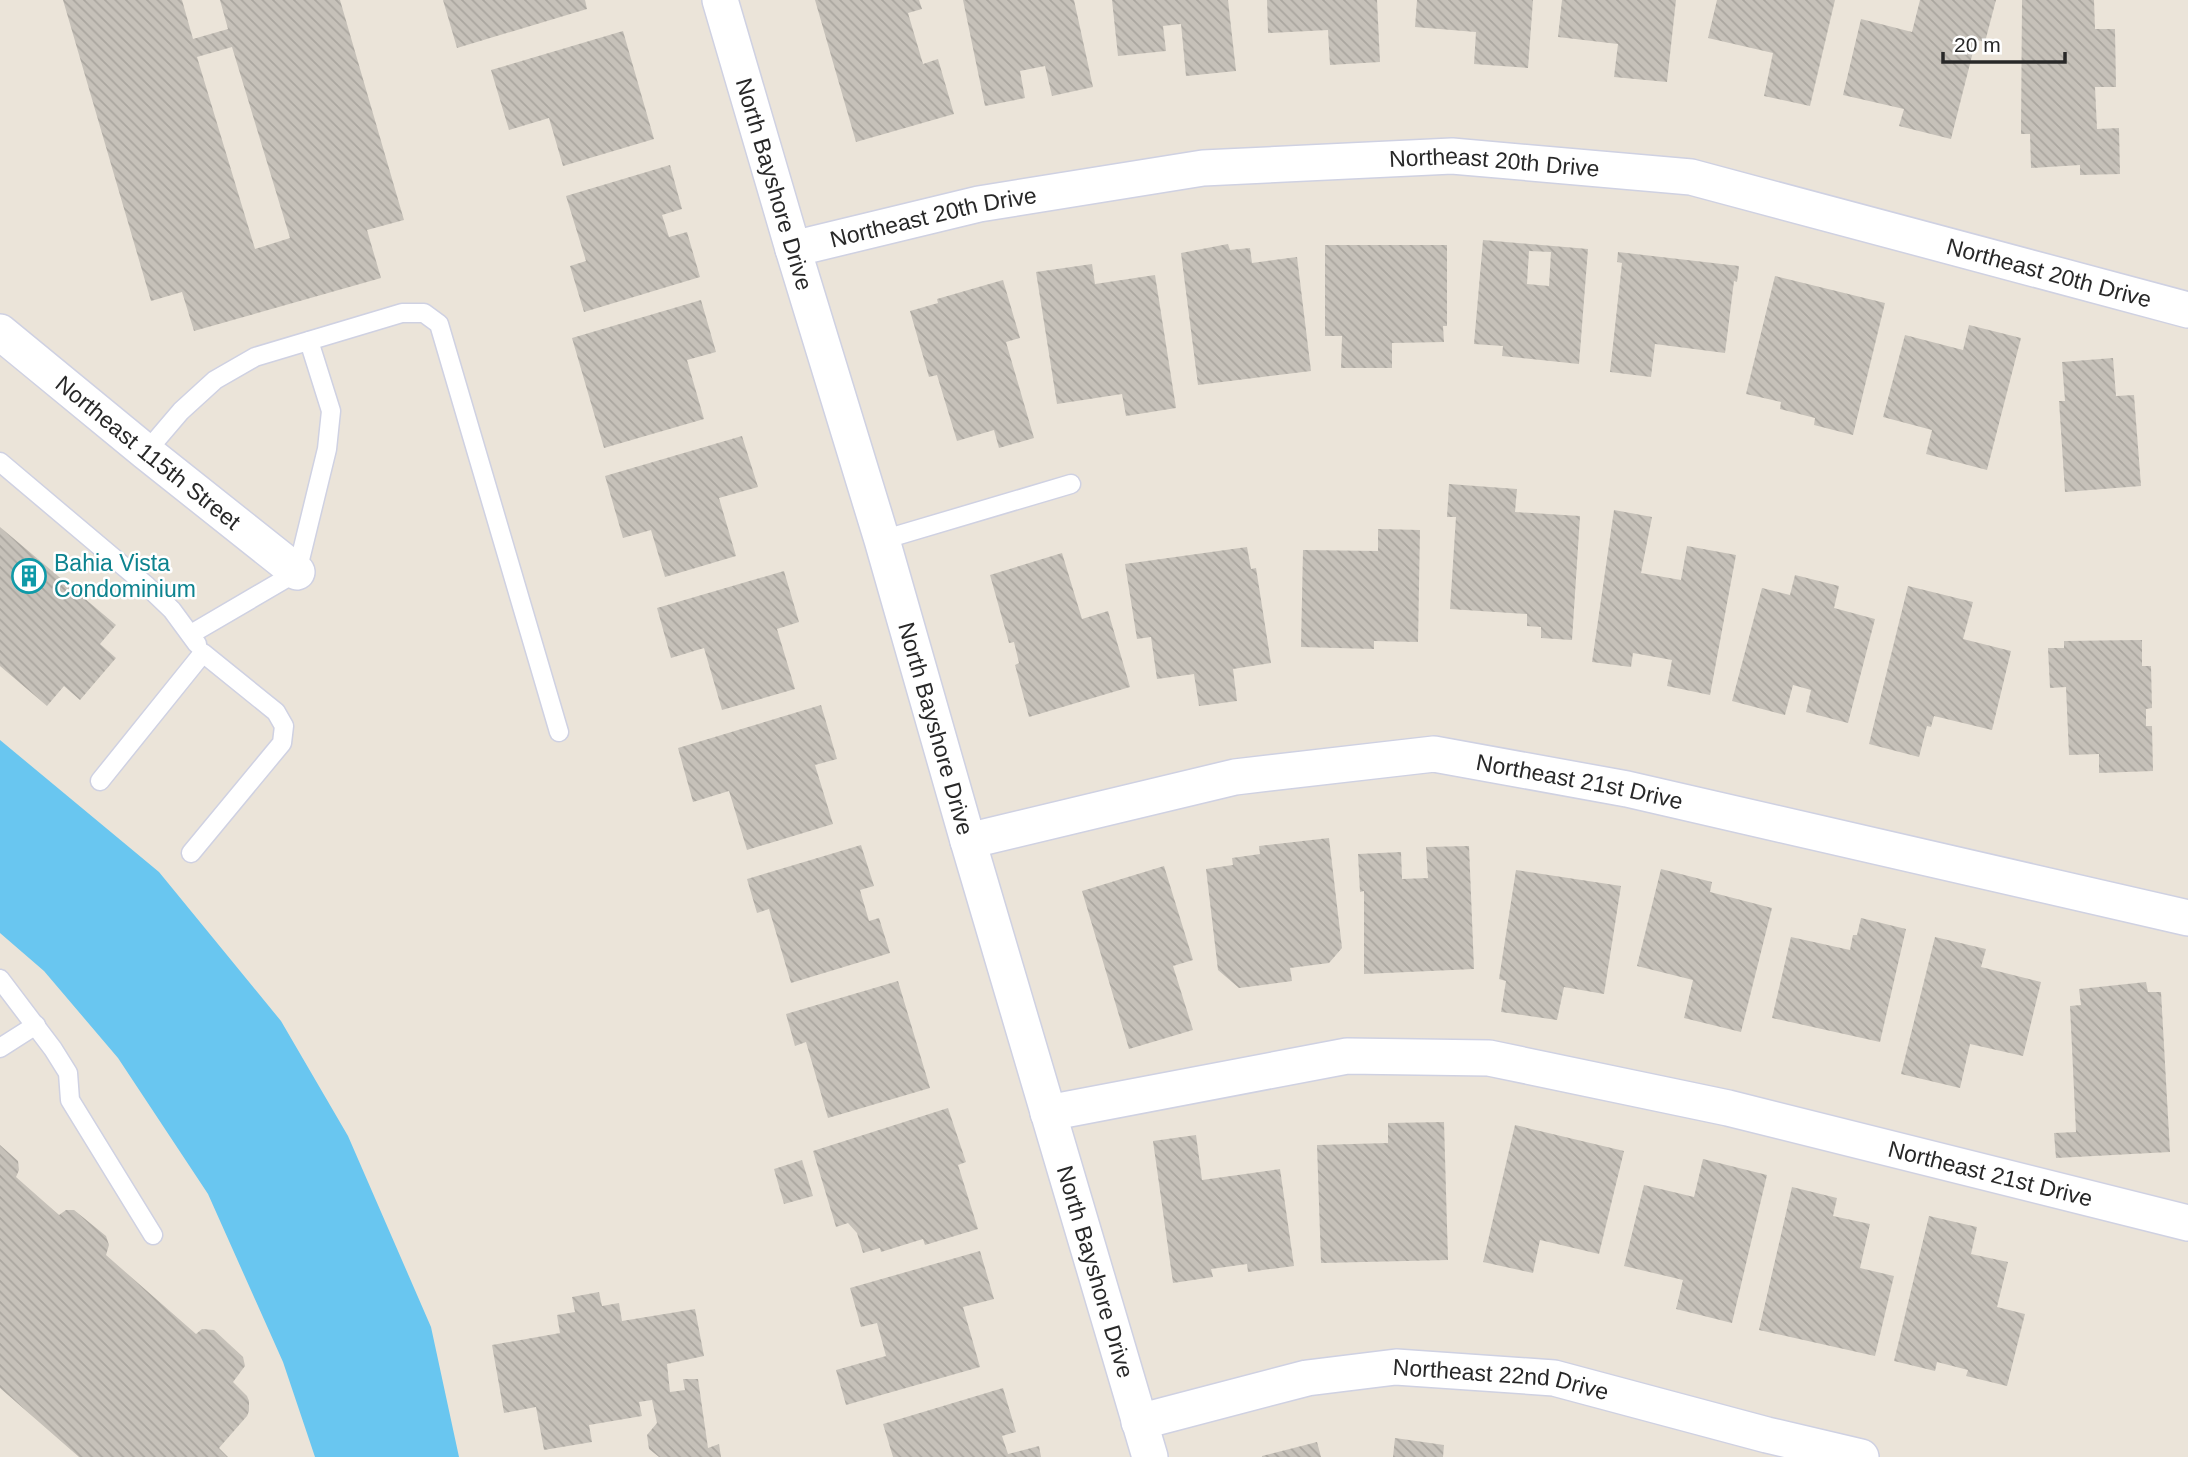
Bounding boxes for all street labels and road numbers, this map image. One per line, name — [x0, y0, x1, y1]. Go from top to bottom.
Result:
street label: North Bayshore Drive — [731, 75, 818, 293]
street label: Northeast 20th Drive — [1388, 143, 1601, 182]
street label: Northeast 20th Drive — [827, 182, 1038, 253]
street label: Northeast 20th Drive — [1944, 233, 2154, 313]
street label: Northeast 115th Street — [51, 370, 246, 535]
street label: North Bayshore Drive — [893, 619, 979, 838]
street label: Northeast 21st Drive — [1474, 749, 1685, 814]
street label: Northeast 21st Drive — [1885, 1136, 2095, 1212]
street label: North Bayshore Drive — [1052, 1163, 1139, 1381]
street label: Northeast 22nd Drive — [1392, 1354, 1611, 1405]

